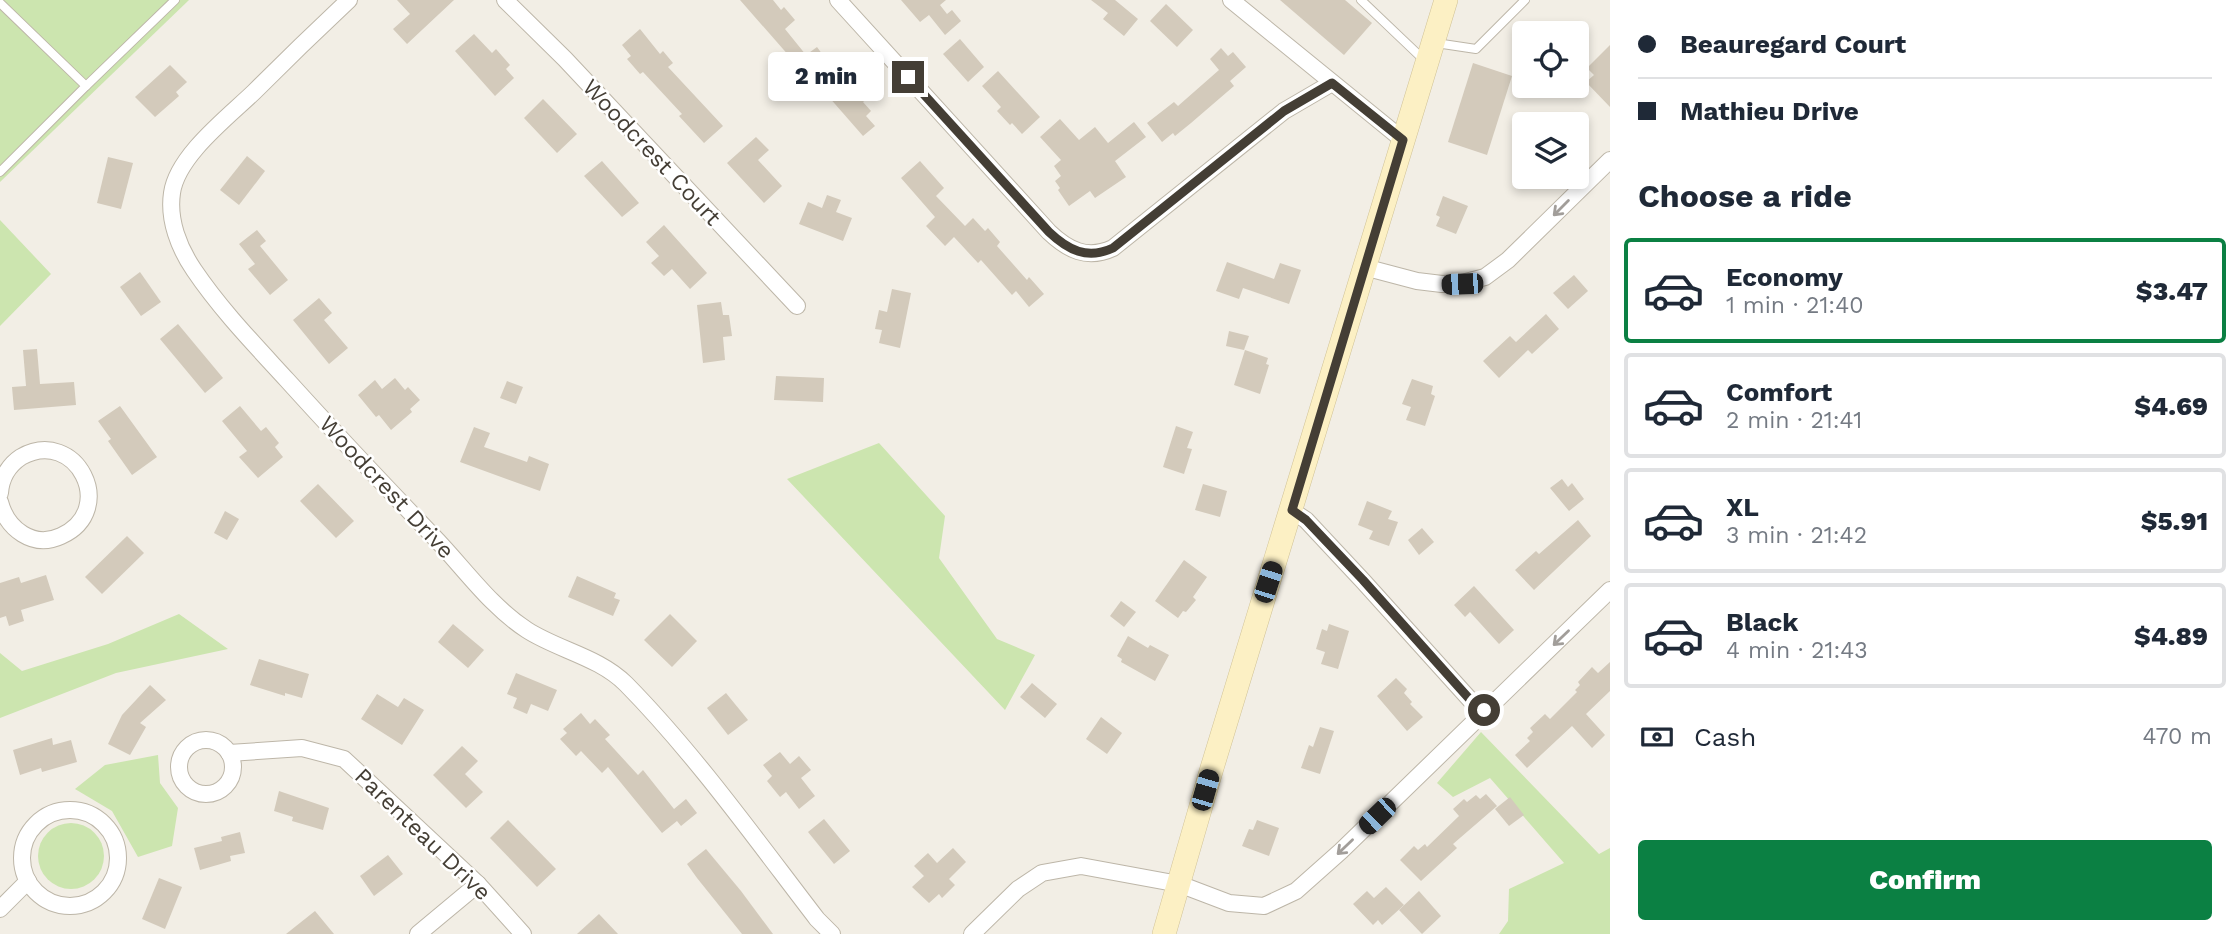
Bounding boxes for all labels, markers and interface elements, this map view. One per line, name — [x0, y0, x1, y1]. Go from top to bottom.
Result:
map controls — [1512, 21, 1589, 189]
button: locate — [1512, 21, 1589, 98]
text: Beauregard Court — [1680, 29, 1906, 59]
callout: 2 min — [768, 52, 884, 102]
route end — [892, 61, 924, 93]
text: 2 min — [795, 63, 857, 90]
street label: Woodcrest Court — [577, 74, 727, 231]
text: Mathieu Drive — [1680, 96, 1859, 126]
button: layers — [1512, 112, 1589, 189]
text: Choose a ride — [1638, 177, 1852, 215]
one-way arrow — [1553, 199, 1570, 216]
icon: car — [1642, 259, 1705, 322]
text: Economy — [1726, 262, 1843, 292]
car — [1441, 273, 1484, 295]
text: $3.47 — [2136, 276, 2208, 306]
text: 1 min · 21:40 — [1726, 292, 1864, 319]
icon: car — [1642, 374, 1705, 437]
text: Comfort — [1726, 377, 1832, 407]
text: $4.69 — [2134, 391, 2208, 421]
text: 2 min · 21:41 — [1726, 407, 1862, 434]
street label: Woodcrest Drive — [314, 410, 460, 564]
icon: car — [1642, 489, 1705, 552]
text: XL — [1726, 492, 1759, 522]
text: $5.91 — [2141, 506, 2208, 536]
text: 3 min · 21:42 — [1726, 522, 1867, 549]
car — [1252, 559, 1285, 605]
icon: car — [1642, 604, 1705, 667]
text: Black — [1726, 607, 1798, 637]
text: $4.89 — [2134, 621, 2208, 651]
one-way arrow — [1552, 629, 1569, 646]
text: 4 min · 21:43 — [1726, 637, 1868, 664]
route start — [1468, 694, 1500, 726]
icon: cash — [1638, 718, 1676, 756]
text: Cash — [1694, 722, 1756, 752]
text: 470 m — [2143, 723, 2212, 750]
street label: Parenteau Drive — [349, 763, 496, 906]
car — [1190, 767, 1221, 813]
car — [1355, 794, 1400, 838]
one-way arrow — [1336, 839, 1353, 856]
button: Confirm — [1638, 840, 2212, 920]

